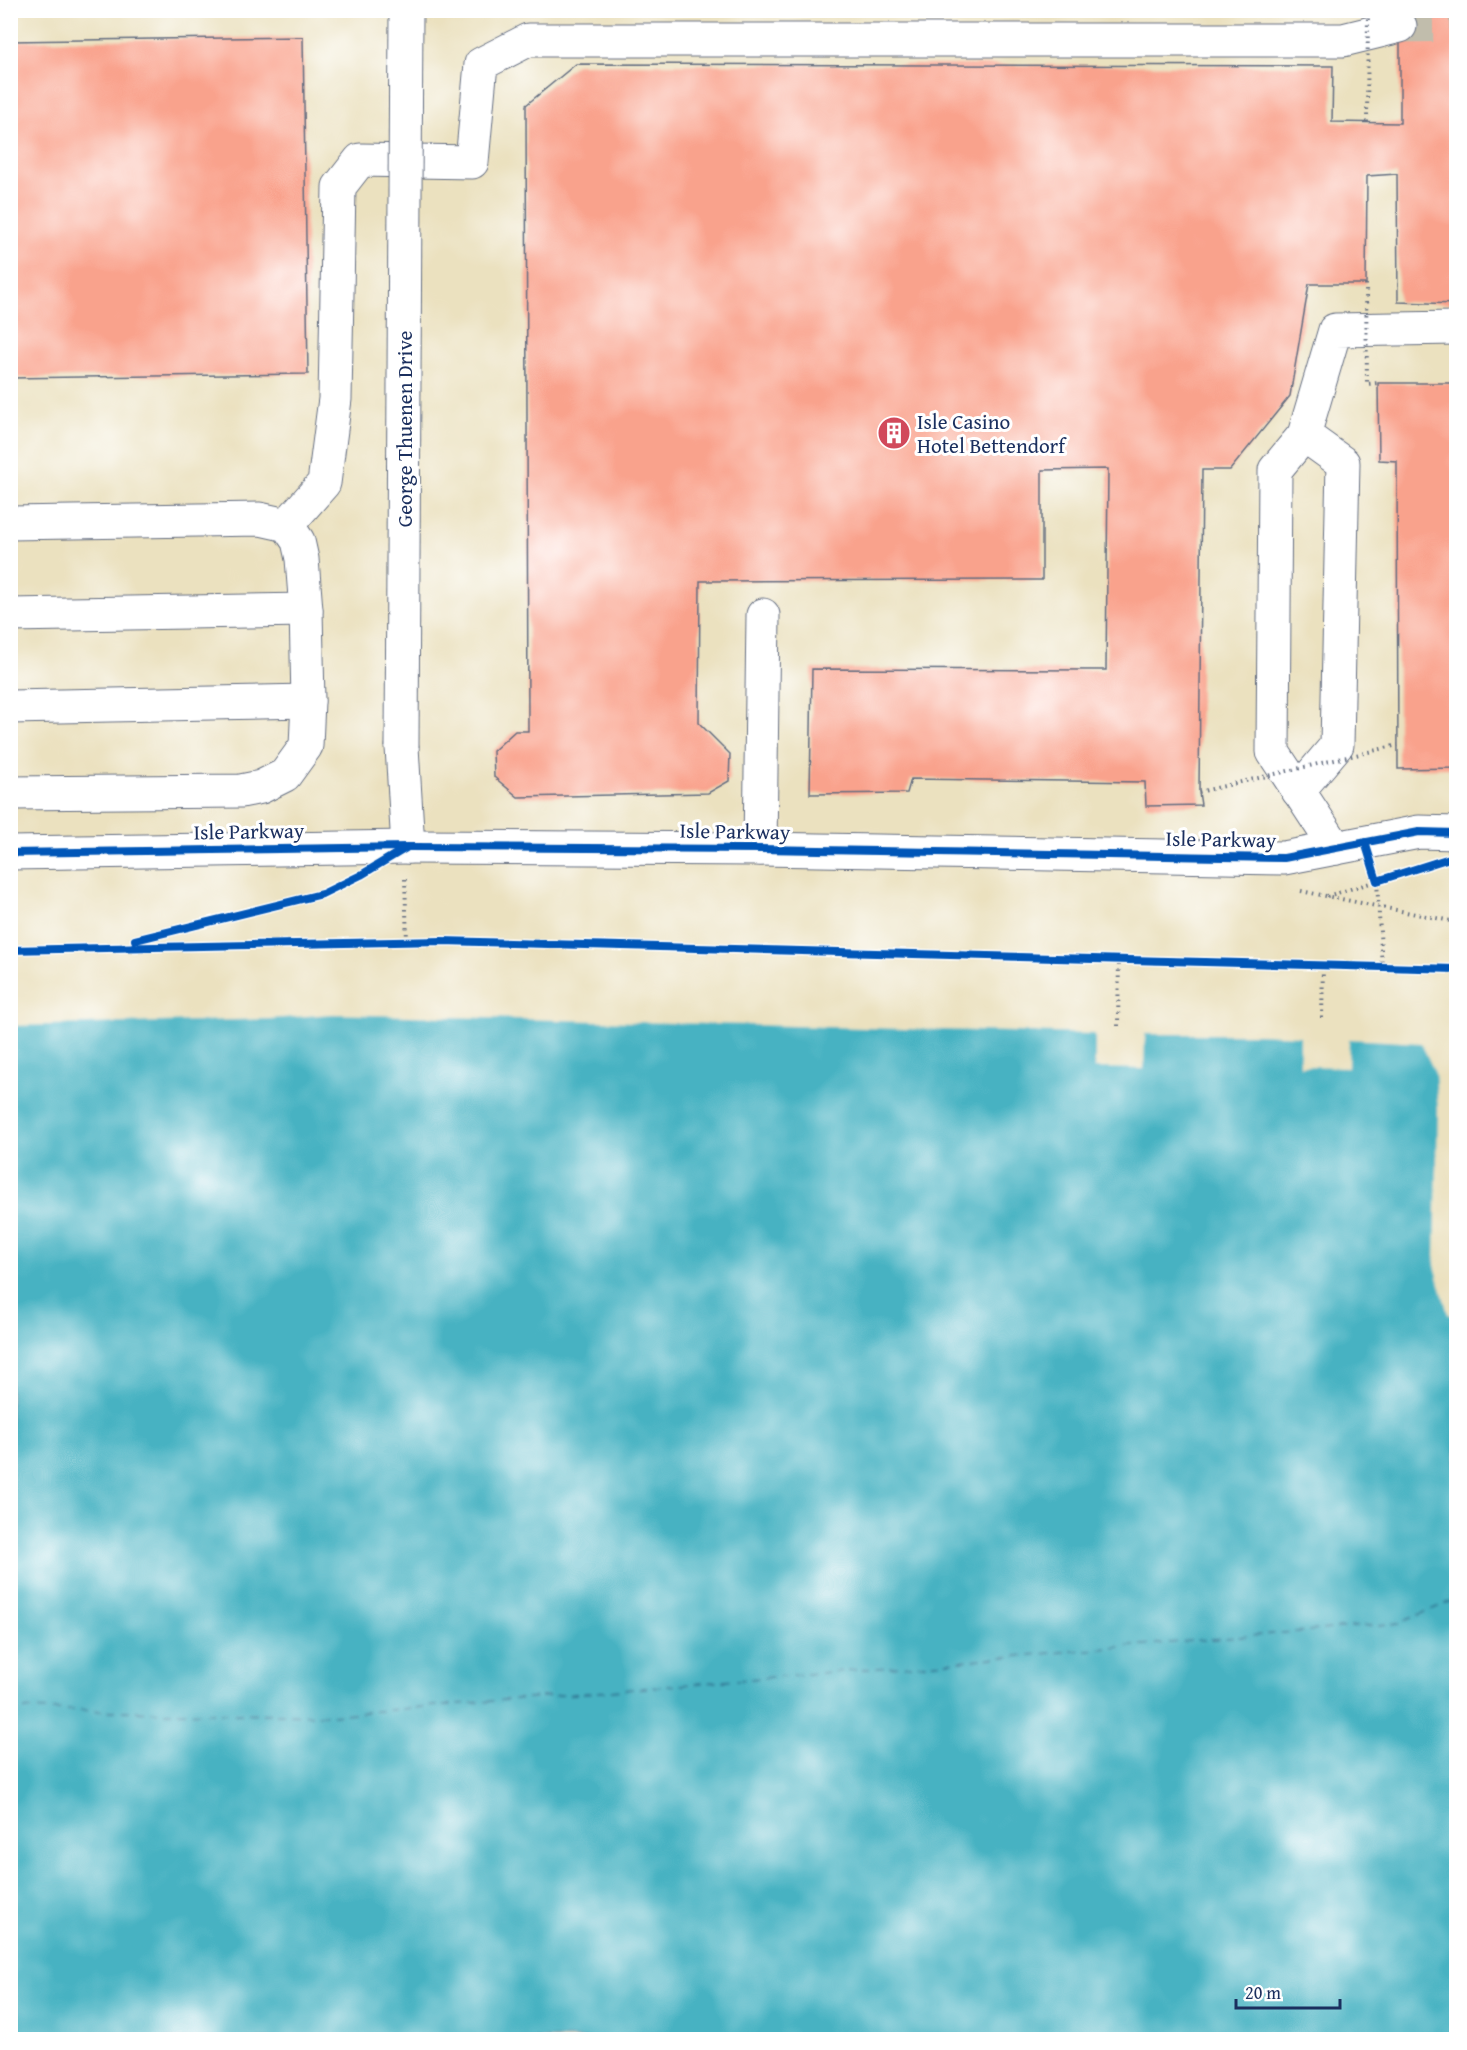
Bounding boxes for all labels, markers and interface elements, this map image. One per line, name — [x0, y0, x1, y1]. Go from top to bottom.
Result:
street label: George Thuenen Drive — [389, 331, 420, 527]
place label: Isle Casino Hotel Bettendorf — [917, 406, 1067, 461]
building icon: Isle Casino Hotel Bettendorf — [876, 415, 912, 451]
street label: Isle Parkway — [193, 815, 305, 847]
street label: Isle Parkway — [679, 815, 791, 847]
street label: Isle Parkway — [1165, 823, 1277, 855]
scale bar — [1236, 1972, 1340, 2010]
text: 20 m — [1245, 1979, 1281, 2006]

